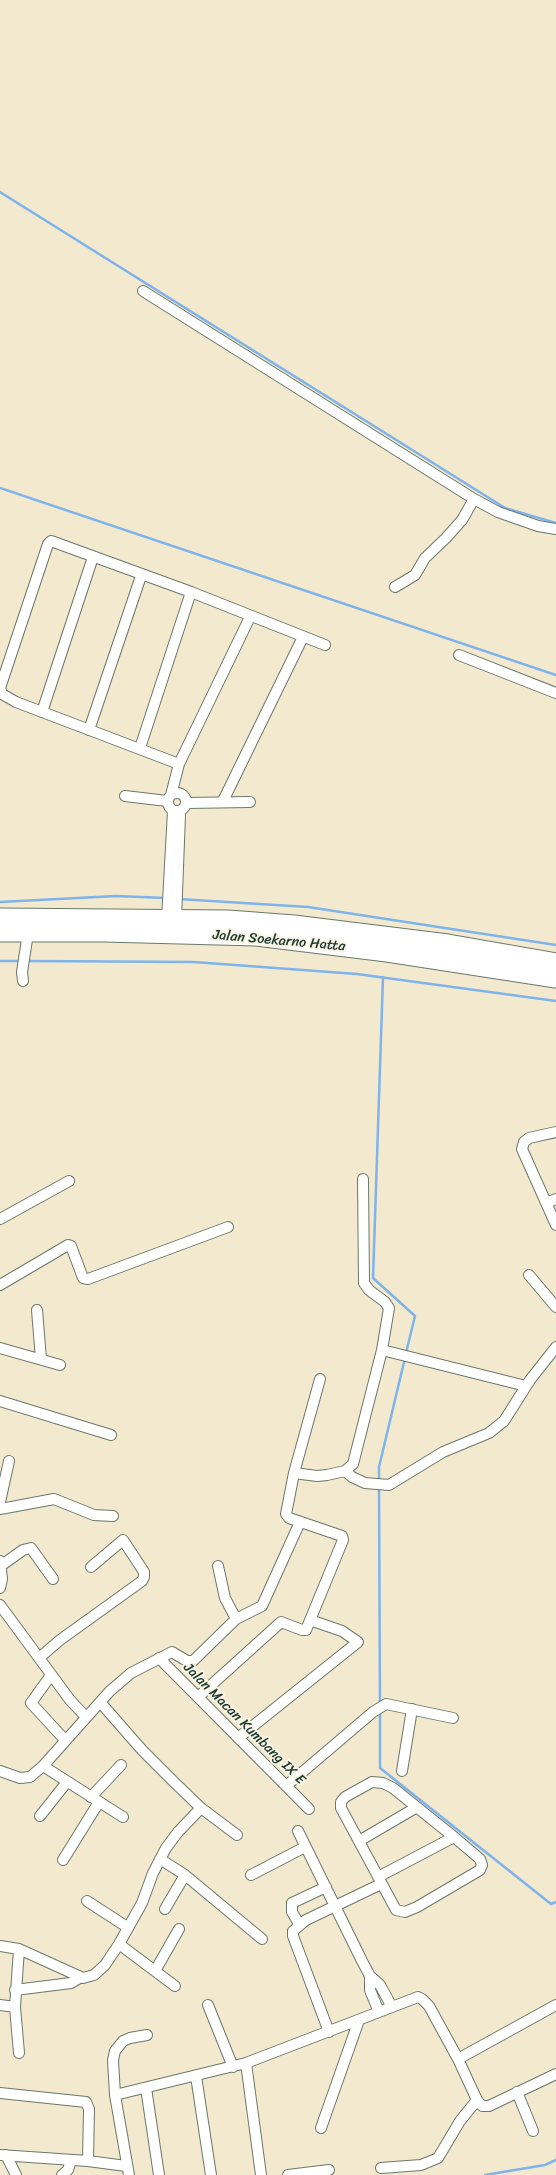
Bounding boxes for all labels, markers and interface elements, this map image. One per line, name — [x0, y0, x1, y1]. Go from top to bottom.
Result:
street label: Jalan Soekarno Hatta — [212, 927, 346, 955]
street label: Jalan Macan Kumbang IX E — [180, 1660, 308, 1788]

